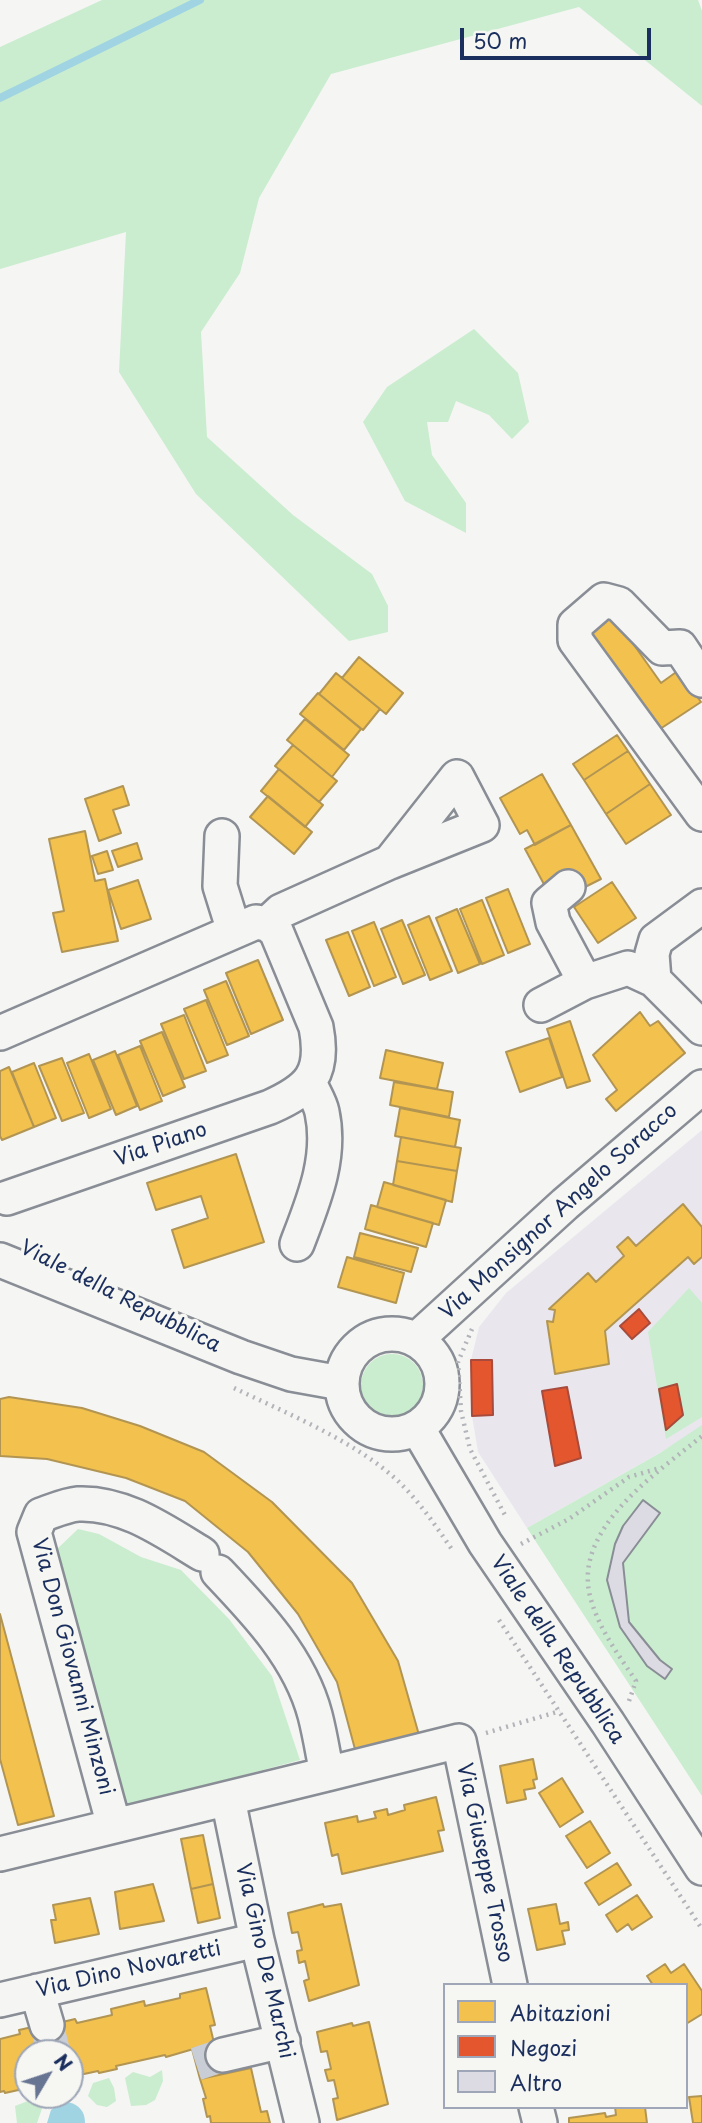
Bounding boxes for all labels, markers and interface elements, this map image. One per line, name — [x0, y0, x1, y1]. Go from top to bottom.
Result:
scale bar — [464, 14, 655, 58]
text: 50 m — [473, 24, 527, 56]
street label: Via Monsignor Angelo Soracco — [435, 1099, 683, 1325]
street label: Via Piano — [112, 1117, 210, 1173]
street label: Viale della Repubblica — [15, 1235, 225, 1359]
street label: Via Don Giovanni Minzoni — [26, 1536, 118, 1798]
street label: Viale della Repubblica — [485, 1551, 629, 1749]
street label: Via Giuseppe Trosso — [451, 1761, 517, 1965]
street label: Via Gino De Marchi — [229, 1861, 299, 2061]
street label: Via Dino Novaretti — [34, 1936, 224, 2004]
legend — [443, 1983, 688, 2109]
text: Abitazioni — [510, 1996, 611, 2028]
text: Negozi — [510, 2031, 577, 2063]
north arrow — [14, 2039, 84, 2109]
text: N — [48, 2047, 79, 2077]
text: Altro — [510, 2066, 562, 2098]

